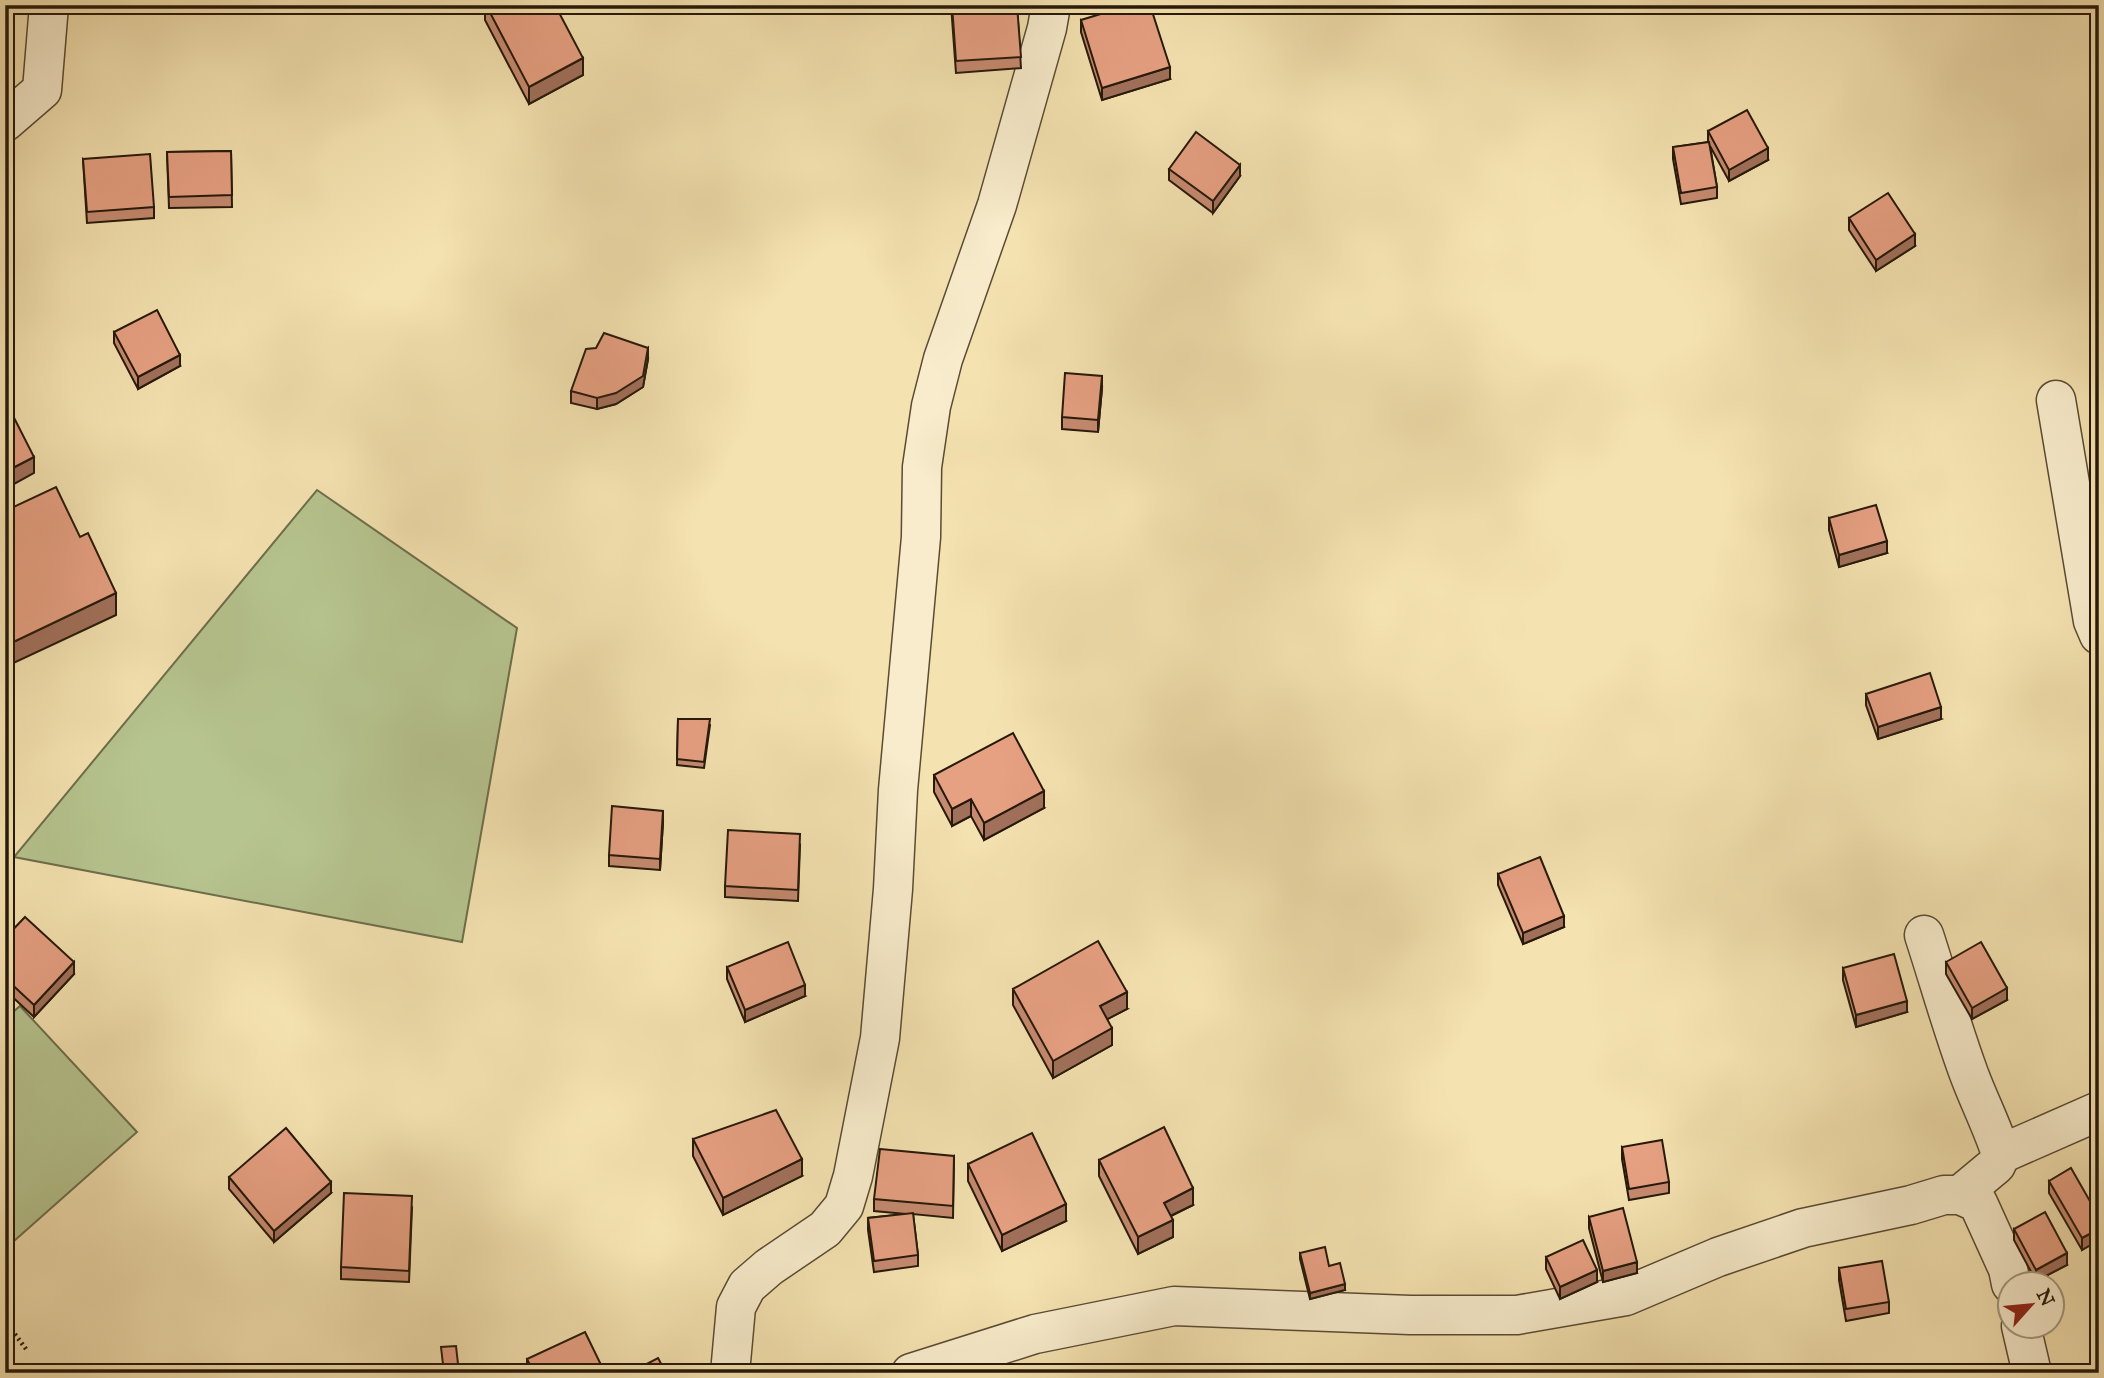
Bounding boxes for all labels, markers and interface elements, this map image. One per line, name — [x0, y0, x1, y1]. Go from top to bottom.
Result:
north arrow — [1996, 1270, 2066, 1340]
text: N — [2032, 1285, 2060, 1310]

